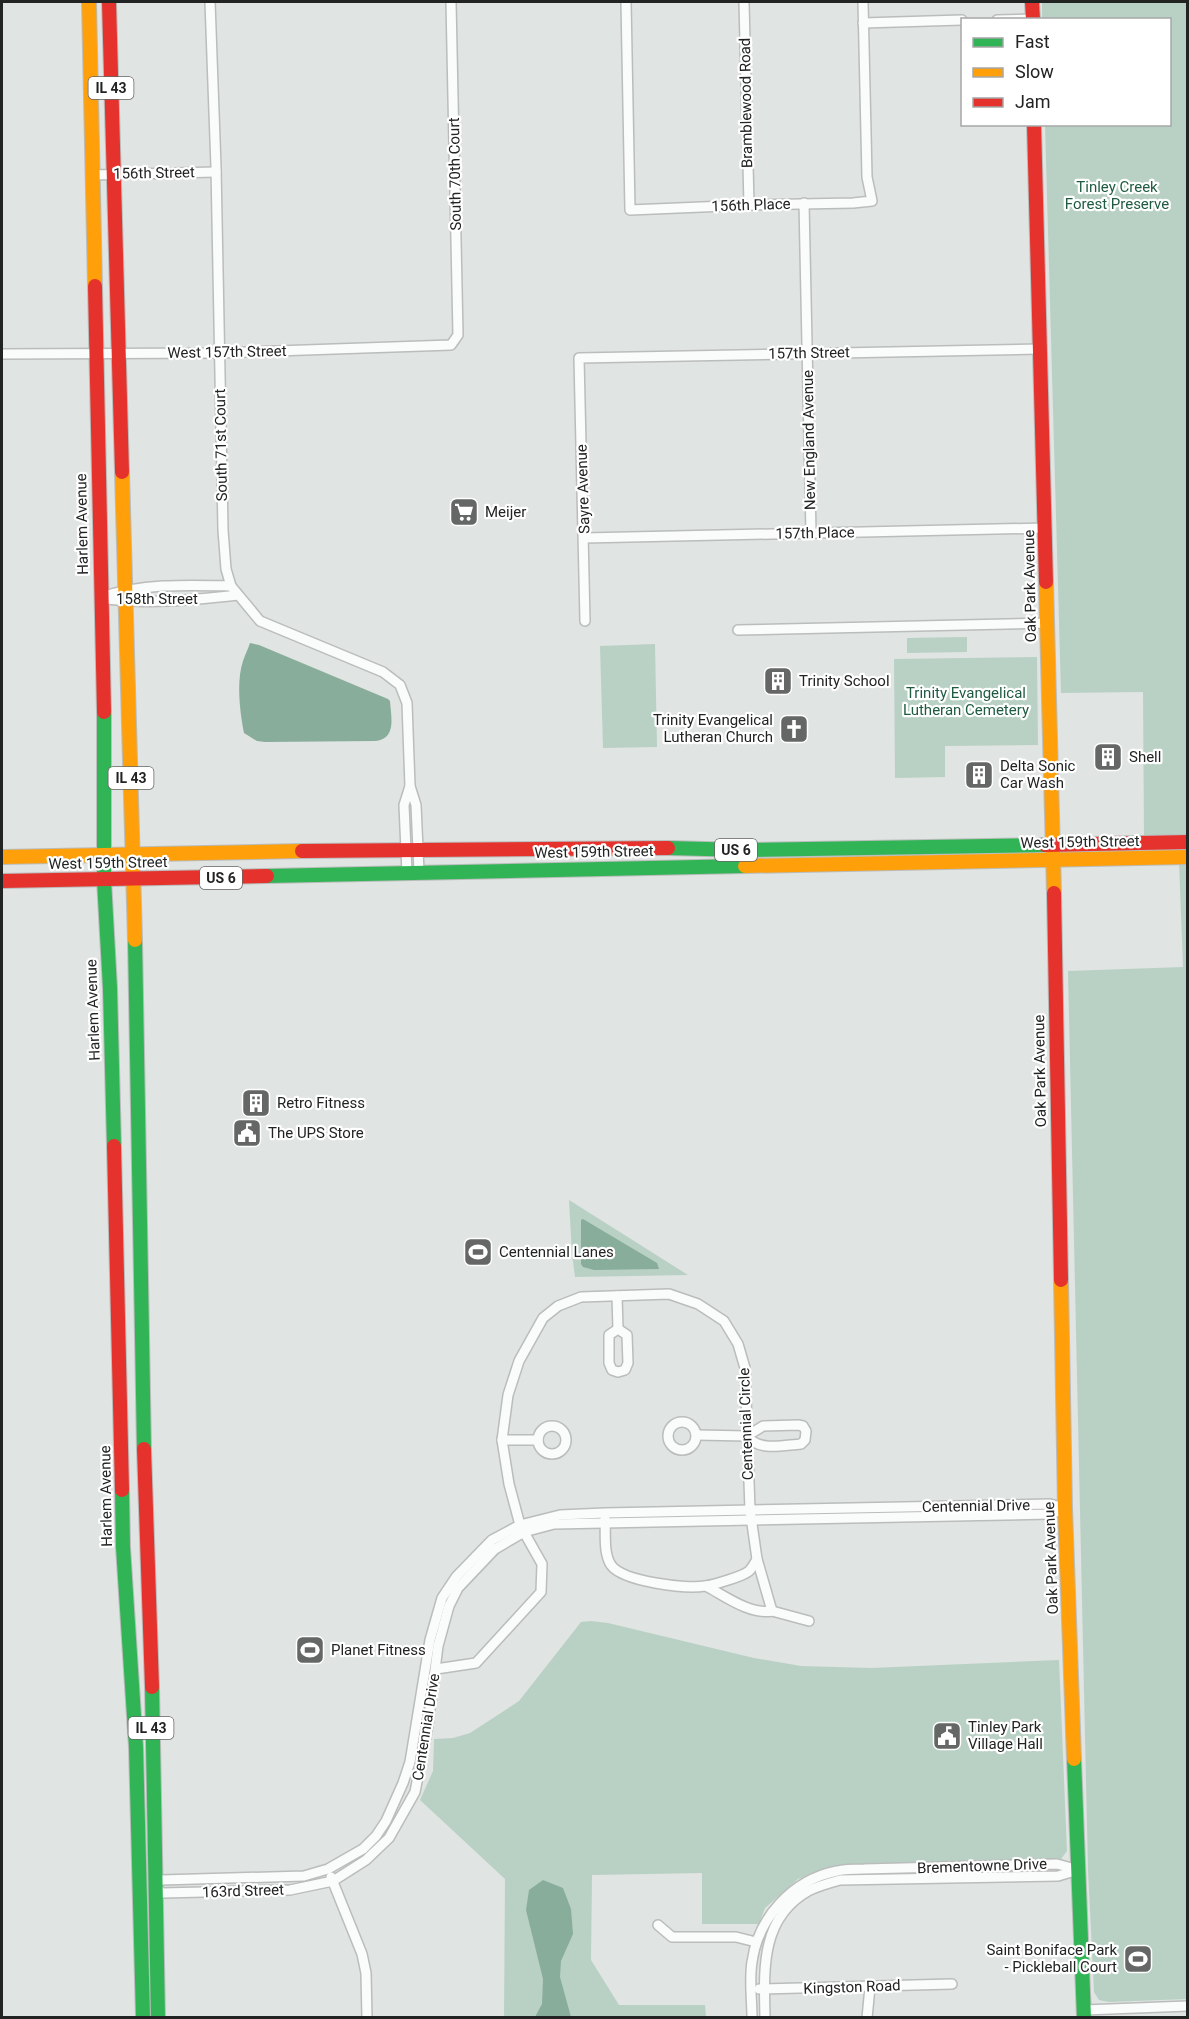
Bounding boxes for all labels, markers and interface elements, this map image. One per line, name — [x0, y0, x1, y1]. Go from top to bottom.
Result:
legend — [961, 18, 1171, 126]
text: Fast — [1015, 31, 1050, 52]
street label: Bramblewood Road — [736, 38, 756, 168]
text: Slow — [1015, 61, 1054, 82]
road number: IL 43 — [88, 77, 134, 99]
text: Jam — [1015, 91, 1051, 112]
street label: South 70th Court — [445, 117, 465, 231]
street label: 156th Street — [113, 163, 195, 183]
park label: Tinley Creek Forest Preserve — [1065, 178, 1169, 213]
street label: 156th Place — [711, 195, 791, 215]
street label: West 157th Street — [167, 342, 287, 362]
street label: 157th Street — [768, 343, 850, 363]
street label: New England Avenue — [799, 370, 819, 510]
street label: South 71st Court — [211, 388, 231, 502]
street label: Sayre Avenue — [572, 444, 594, 534]
street label: Harlem Avenue — [72, 473, 92, 575]
supermarket icon: Meijer — [448, 496, 480, 528]
place label: Meijer — [485, 503, 526, 521]
street label: 157th Place — [775, 523, 855, 543]
street label: Oak Park Avenue — [1020, 529, 1040, 643]
street label: 158th Street — [116, 590, 198, 608]
building icon: Trinity School — [762, 665, 794, 697]
place label: Trinity School — [799, 672, 890, 690]
park label: Trinity Evangelical Lutheran Cemetery — [903, 684, 1029, 719]
place label: Trinity Evangelical Lutheran Church — [653, 711, 773, 746]
church icon: Trinity Evangelical Lutheran Church — [778, 713, 810, 745]
building icon: Shell — [1092, 741, 1124, 773]
place label: Shell — [1129, 748, 1161, 766]
place label: Delta Sonic Car Wash — [1000, 757, 1076, 792]
building icon: Delta Sonic Car Wash — [963, 759, 995, 791]
road number: IL 43 — [108, 767, 154, 789]
street label: West 159th Street — [1020, 832, 1140, 852]
road number: US 6 — [715, 839, 757, 861]
street label: West 159th Street — [534, 842, 654, 862]
street label: West 159th Street — [48, 853, 168, 873]
road number: US 6 — [200, 867, 242, 889]
street label: Harlem Avenue — [82, 959, 104, 1061]
street label: Oak Park Avenue — [1030, 1014, 1050, 1128]
building icon: Retro Fitness — [240, 1087, 272, 1119]
place label: Retro Fitness — [277, 1094, 365, 1112]
public building icon: The UPS Store — [231, 1117, 263, 1149]
place label: The UPS Store — [268, 1124, 364, 1142]
sports icon: Centennial Lanes — [462, 1236, 494, 1268]
place label: Centennial Lanes — [499, 1243, 614, 1261]
street label: Centennial Circle — [735, 1367, 757, 1480]
street label: Harlem Avenue — [96, 1445, 116, 1547]
street label: Centennial Drive — [922, 1496, 1030, 1516]
street label: Oak Park Avenue — [1040, 1501, 1062, 1615]
sports icon: Planet Fitness — [294, 1634, 326, 1666]
place label: Planet Fitness — [331, 1641, 426, 1659]
street label: Centennial Drive — [409, 1672, 443, 1782]
road number: IL 43 — [128, 1717, 174, 1739]
place label: Tinley Park Village Hall — [968, 1718, 1043, 1753]
public building icon: Tinley Park Village Hall — [931, 1720, 963, 1752]
street label: Brementowne Drive — [917, 1855, 1047, 1877]
street label: 163rd Street — [202, 1881, 284, 1901]
place label: Saint Boniface Park - Pickleball Court — [986, 1941, 1117, 1976]
sports icon: Saint Boniface Park - Pickleball Court — [1122, 1943, 1154, 1975]
street label: Kingston Road — [803, 1976, 901, 1998]

